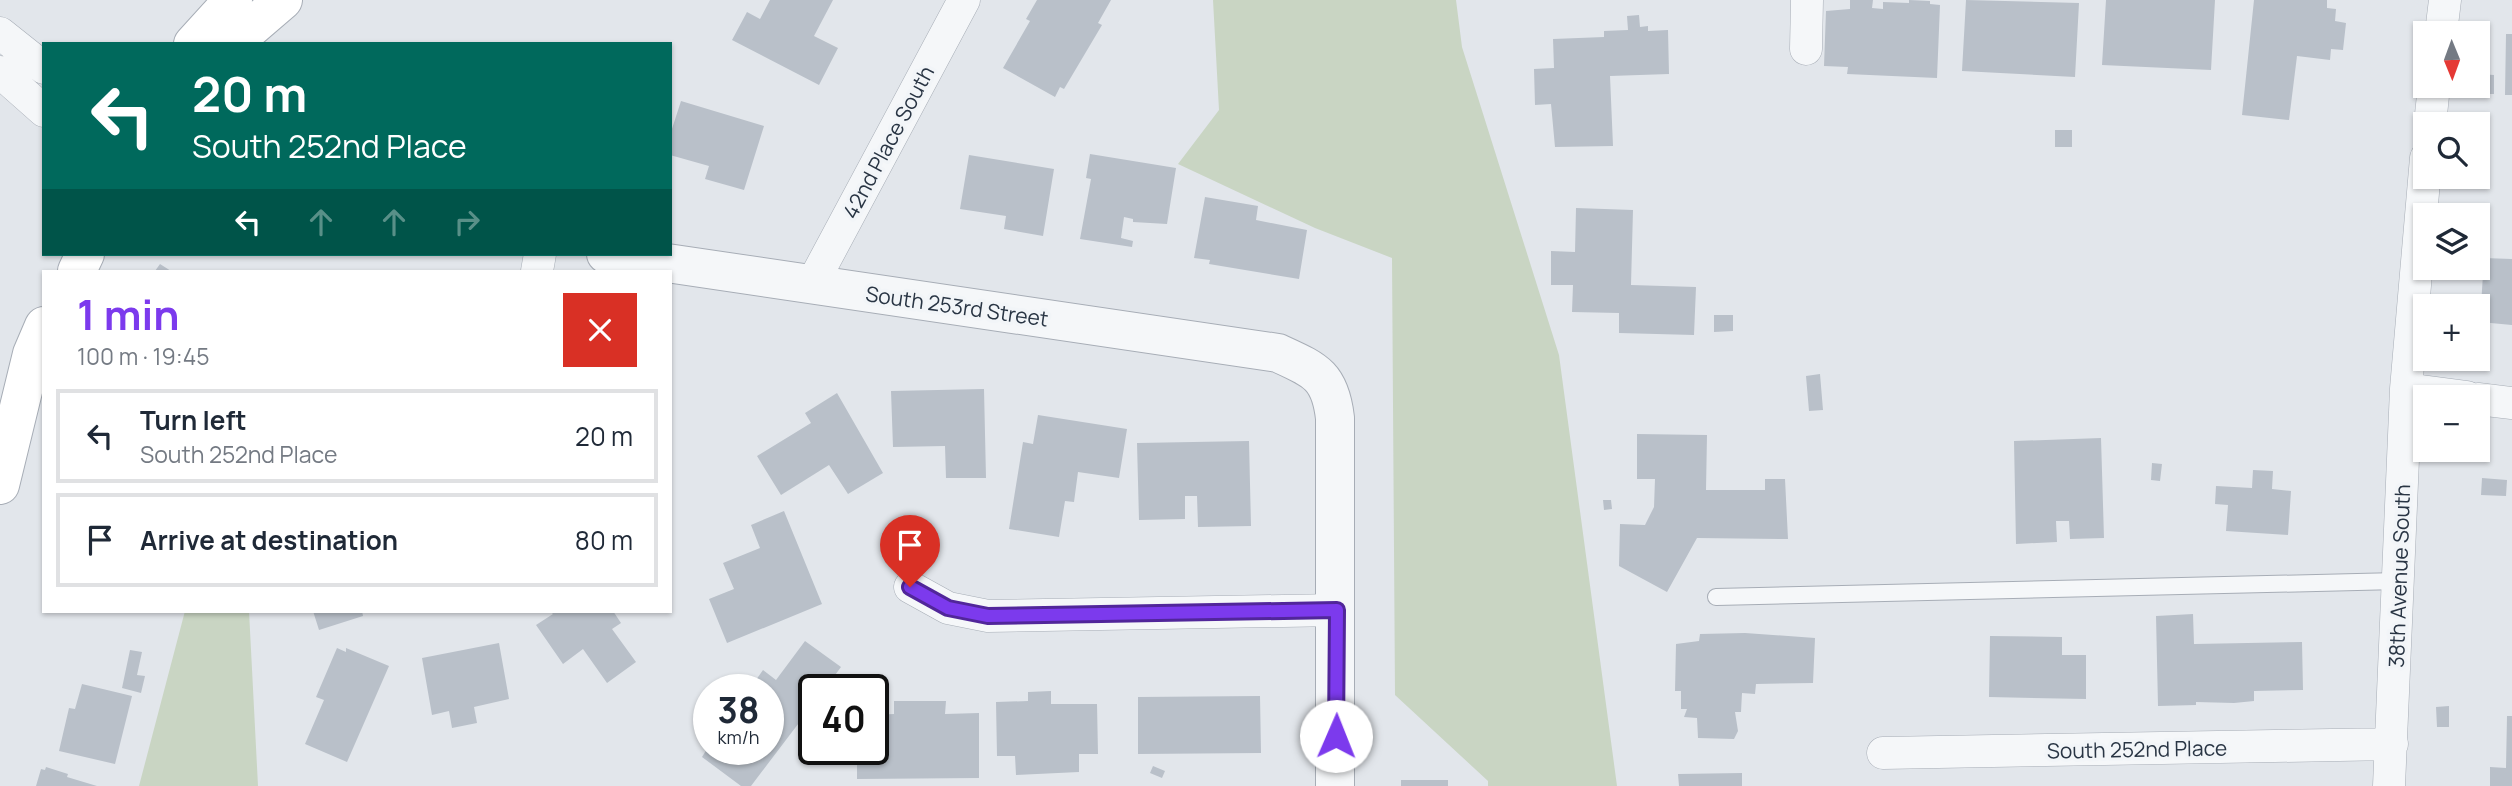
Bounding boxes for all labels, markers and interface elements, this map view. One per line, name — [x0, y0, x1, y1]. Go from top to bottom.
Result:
north arrow — [2413, 21, 2490, 98]
map controls — [2413, 21, 2490, 462]
text: 20 m — [192, 60, 307, 127]
street label: 42nd Place South — [836, 61, 940, 223]
icon: left — [77, 70, 168, 161]
button: search — [2413, 112, 2490, 189]
text: South 252nd Place — [192, 124, 467, 168]
icon: left — [229, 203, 267, 241]
icon: ahead — [302, 203, 340, 241]
icon: ahead — [375, 203, 413, 241]
icon: right — [448, 203, 486, 241]
button: layers — [2413, 203, 2490, 280]
street label: South 253rd Street — [864, 279, 1050, 333]
text: 1 min — [77, 285, 180, 343]
button: close — [563, 293, 637, 367]
button: + — [2413, 294, 2490, 371]
text: 100 m · 19:45 — [77, 340, 210, 372]
button: − — [2413, 385, 2490, 462]
text: Turn left — [140, 402, 247, 438]
icon: left — [81, 417, 119, 455]
text: 20 m — [575, 418, 633, 454]
text: South 252nd Place — [140, 438, 337, 470]
street label: 38th Avenue South — [2382, 484, 2416, 668]
pin — [880, 515, 940, 587]
icon: arrive — [81, 521, 119, 559]
text: Arrive at destination — [140, 522, 398, 558]
text: 80 m — [575, 522, 633, 558]
icon: arrive — [891, 526, 929, 564]
speed limit sign: 40 — [798, 674, 889, 765]
text: 38 — [718, 686, 759, 734]
position arrow — [1299, 699, 1373, 773]
text: km/h — [718, 725, 759, 749]
street label: South 252nd Place — [2047, 733, 2227, 765]

